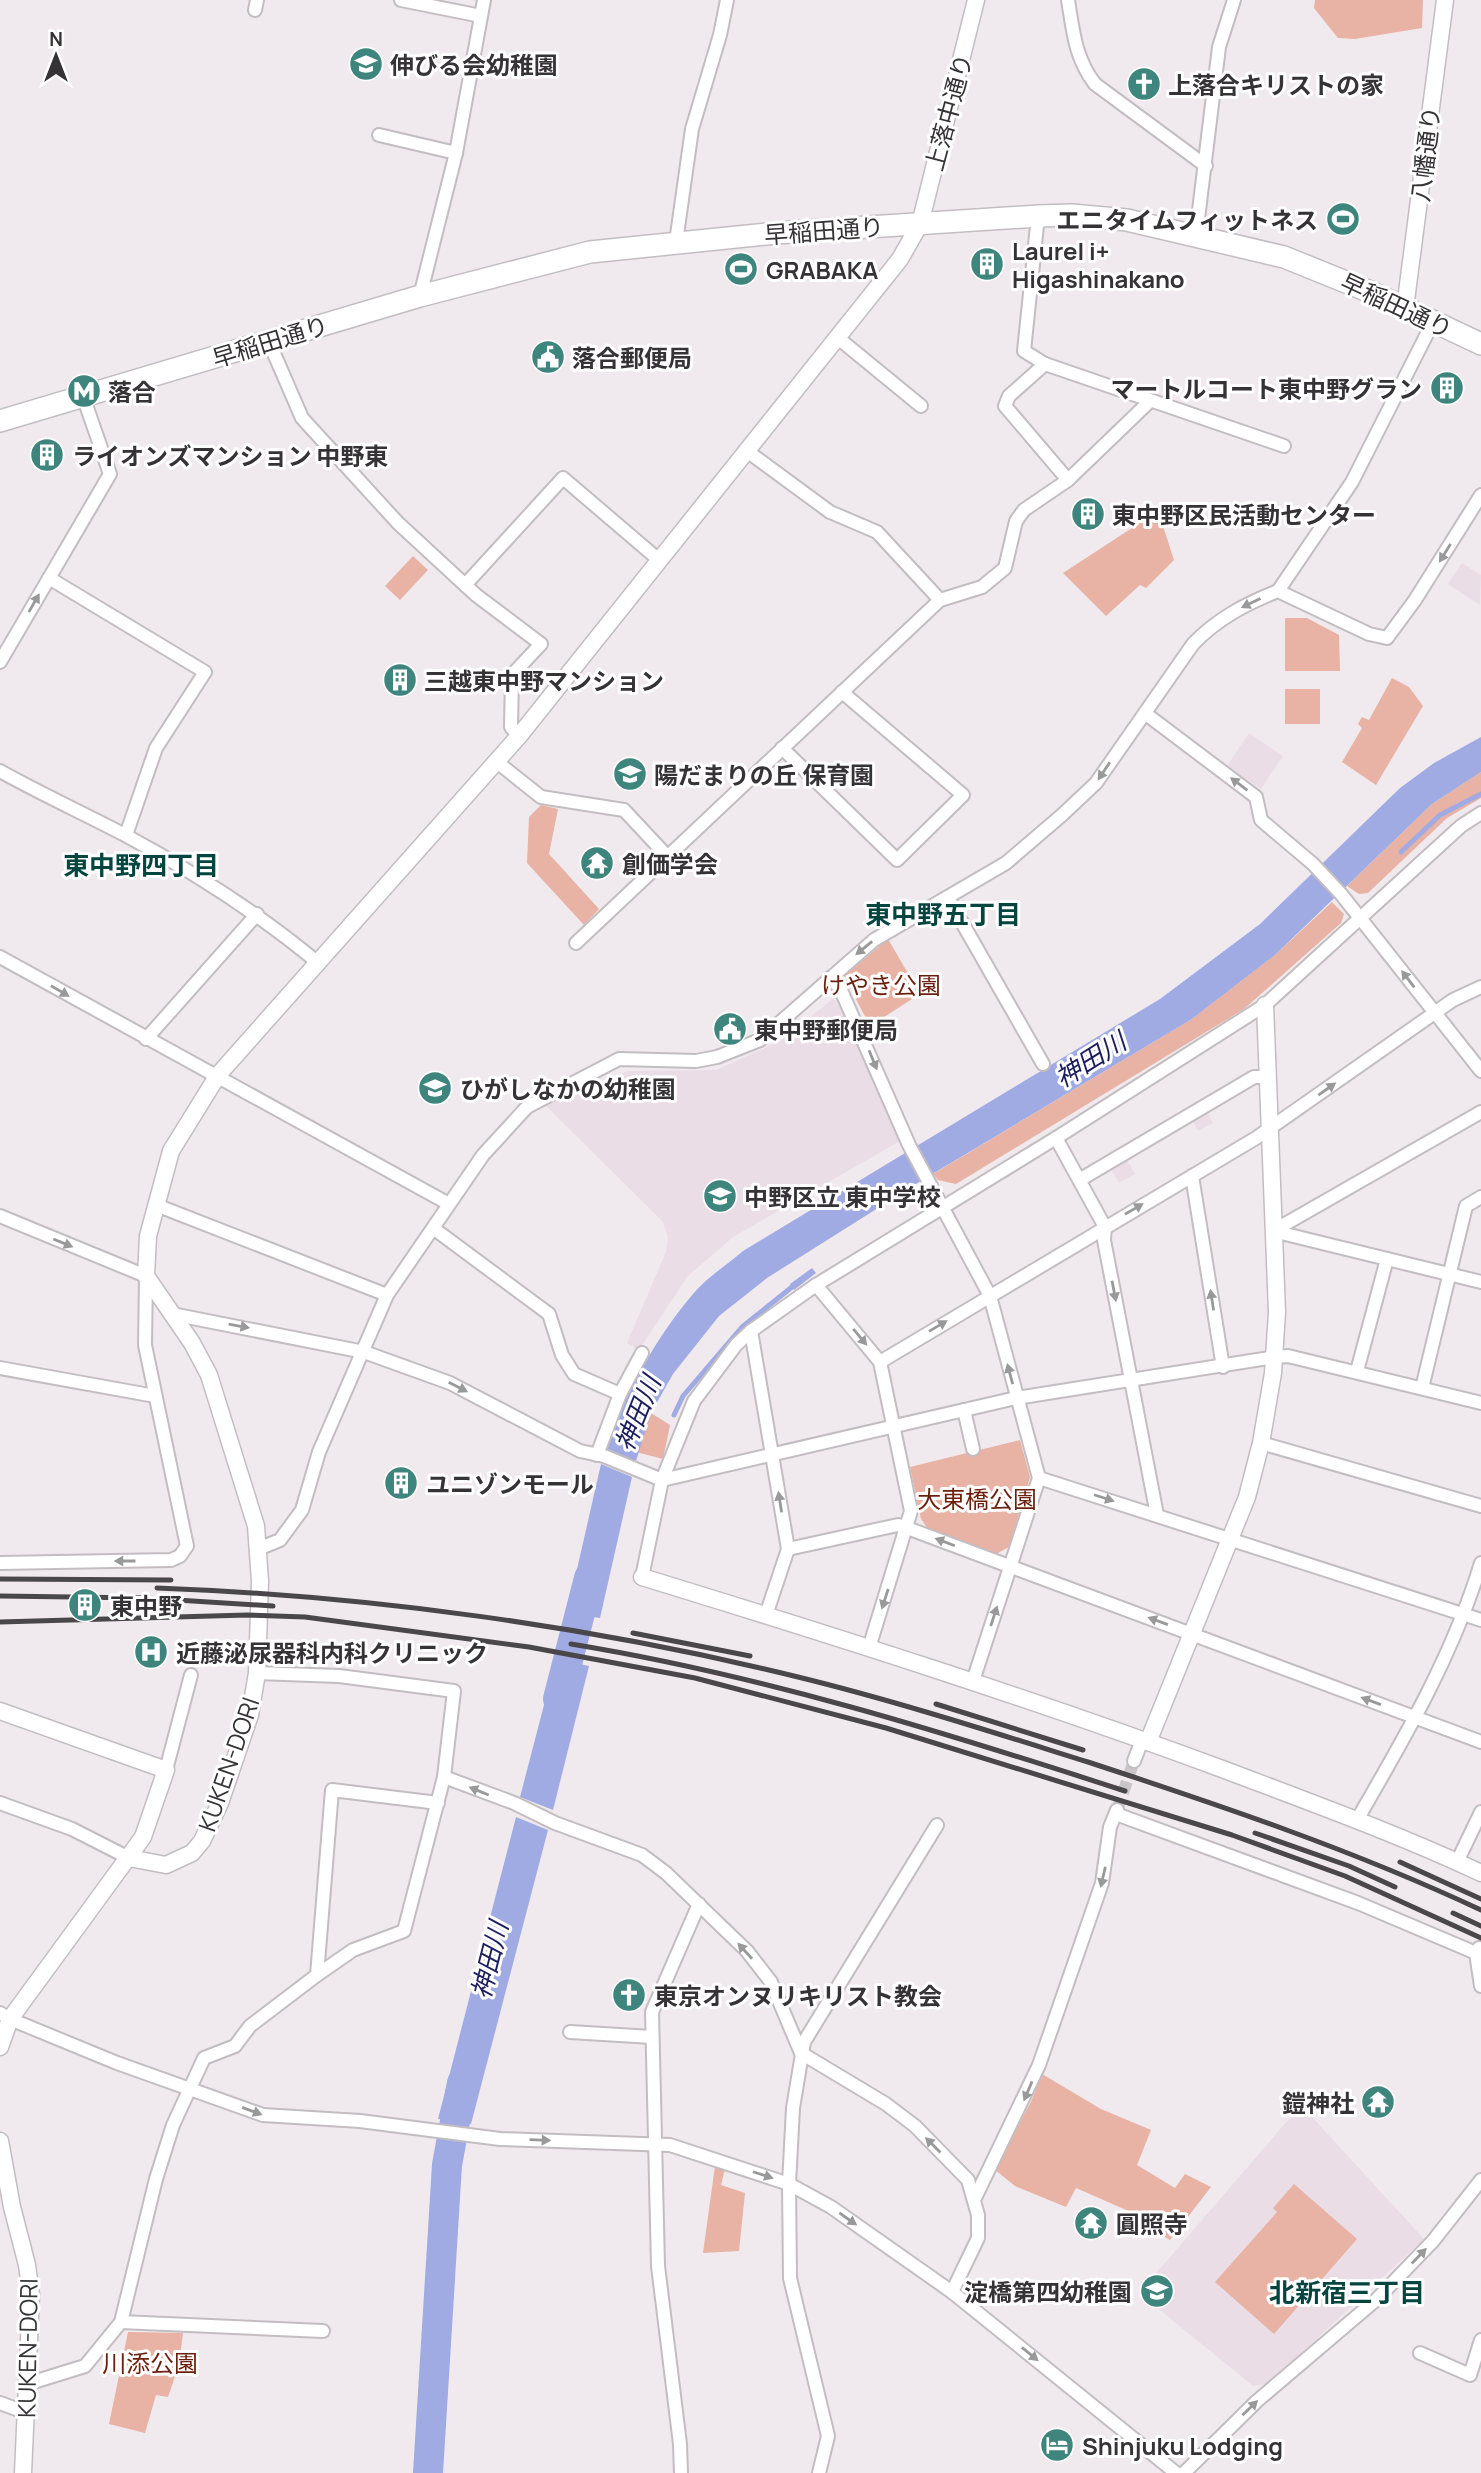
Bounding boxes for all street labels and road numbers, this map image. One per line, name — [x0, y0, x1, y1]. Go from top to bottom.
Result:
street label: 上落中通り — [917, 50, 979, 174]
street label: 八幡通り — [1403, 104, 1447, 204]
street label: 早稲田通り — [763, 209, 885, 251]
street label: 早稲田通り — [1336, 265, 1458, 345]
street label: 早稲田通り — [208, 308, 332, 374]
street label: KUKEN-DORI — [190, 1693, 266, 1835]
street label: KUKEN-DORI — [9, 2278, 45, 2418]

